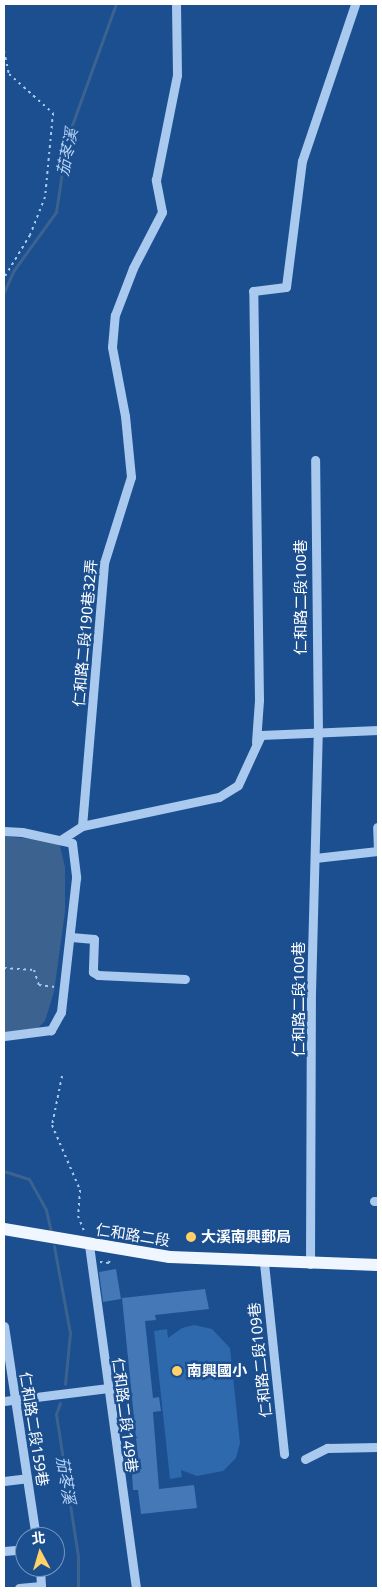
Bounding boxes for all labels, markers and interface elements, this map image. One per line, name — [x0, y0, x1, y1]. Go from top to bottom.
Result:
water label: 茄苳溪 — [53, 127, 81, 177]
street label: 仁和路二段100巷 — [292, 539, 310, 655]
street label: 仁和路二段190巷32弄 — [70, 559, 100, 707]
street label: 仁和路二段100巷 — [290, 941, 308, 1057]
street label: 仁和路二段 — [95, 1220, 171, 1250]
place label: 大溪南興郵局 — [201, 1228, 291, 1246]
marker: 大溪南興郵局 — [185, 1231, 197, 1243]
street label: 仁和路二段109巷 — [245, 1302, 275, 1418]
street label: 仁和路二段149巷 — [109, 1356, 141, 1474]
place label: 南興國小 — [187, 1362, 247, 1380]
marker: 南興國小 — [171, 1365, 183, 1377]
street label: 仁和路二段159巷 — [16, 1370, 52, 1488]
water label: 茄苳溪 — [53, 1455, 79, 1505]
north arrow — [15, 1527, 65, 1577]
text: 北 — [31, 1527, 46, 1548]

